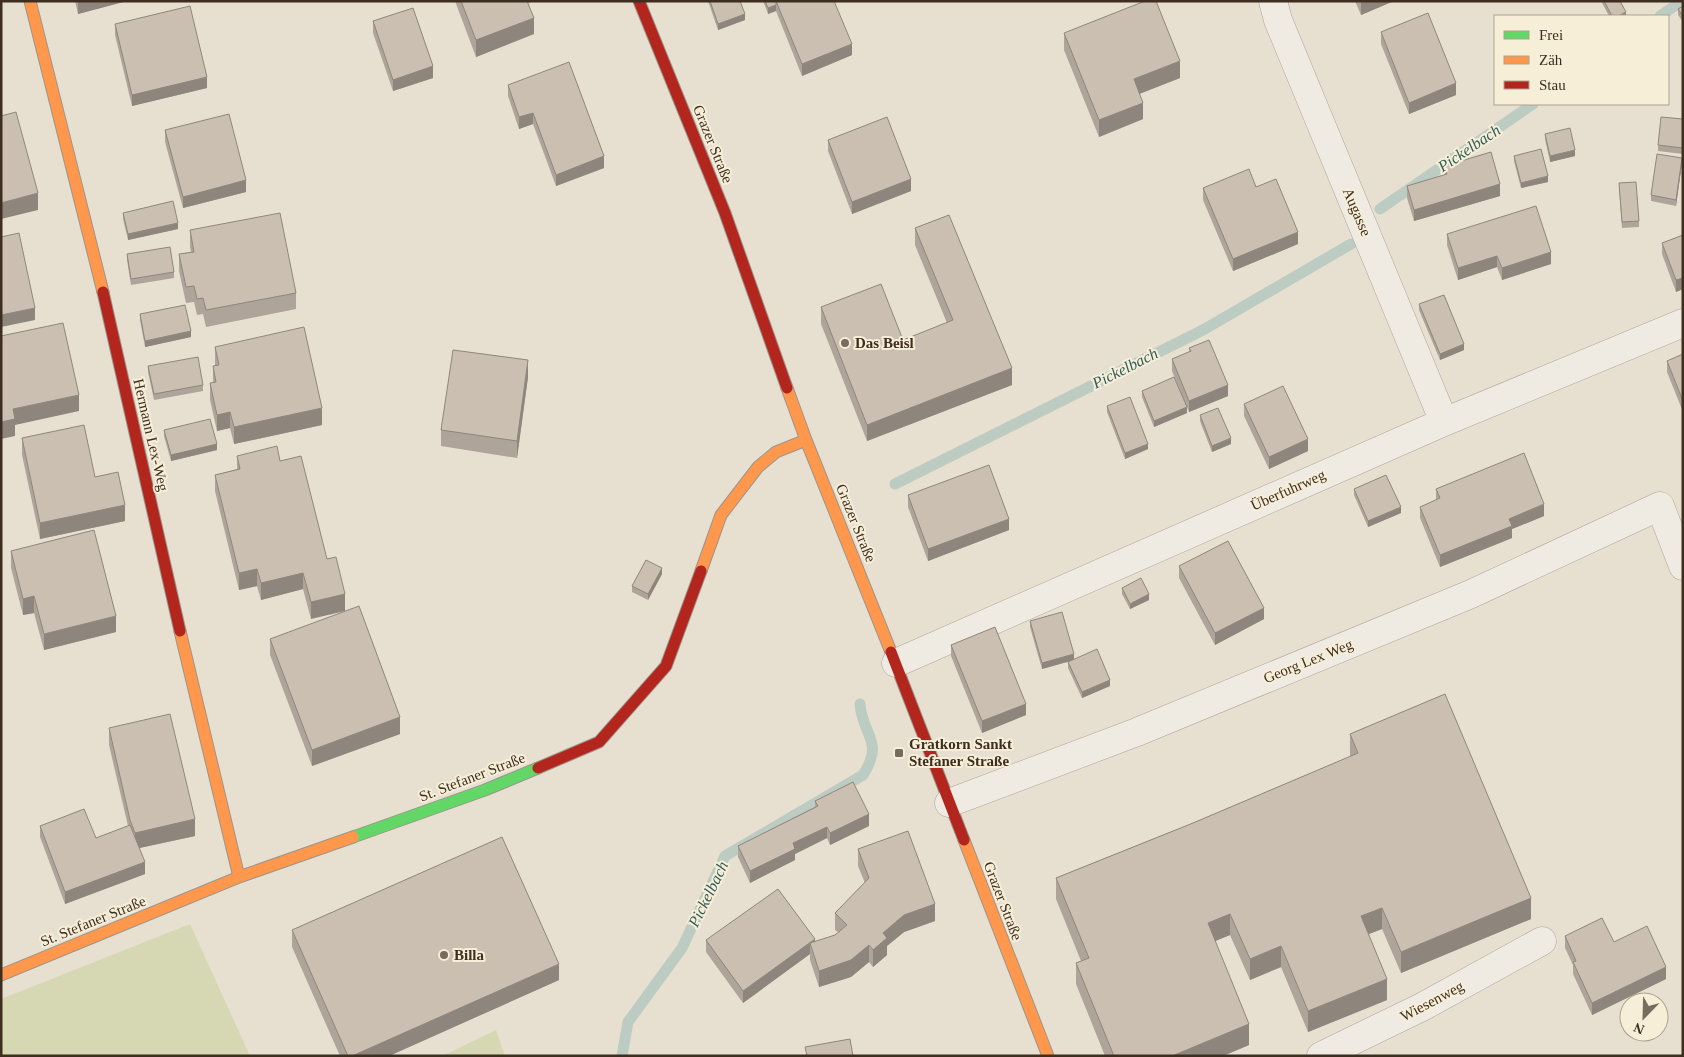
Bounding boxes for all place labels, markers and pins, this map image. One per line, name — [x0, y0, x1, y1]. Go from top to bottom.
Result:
place label: Das Beisl — [855, 335, 914, 351]
marker: Das Beisl — [839, 337, 851, 349]
place label: Gratkorn Sankt Stefaner Straße — [909, 736, 1012, 769]
marker: Gratkorn Sankt Stefaner Straße — [893, 747, 905, 759]
place label: Billa — [454, 947, 485, 963]
marker: Billa — [438, 949, 450, 961]

